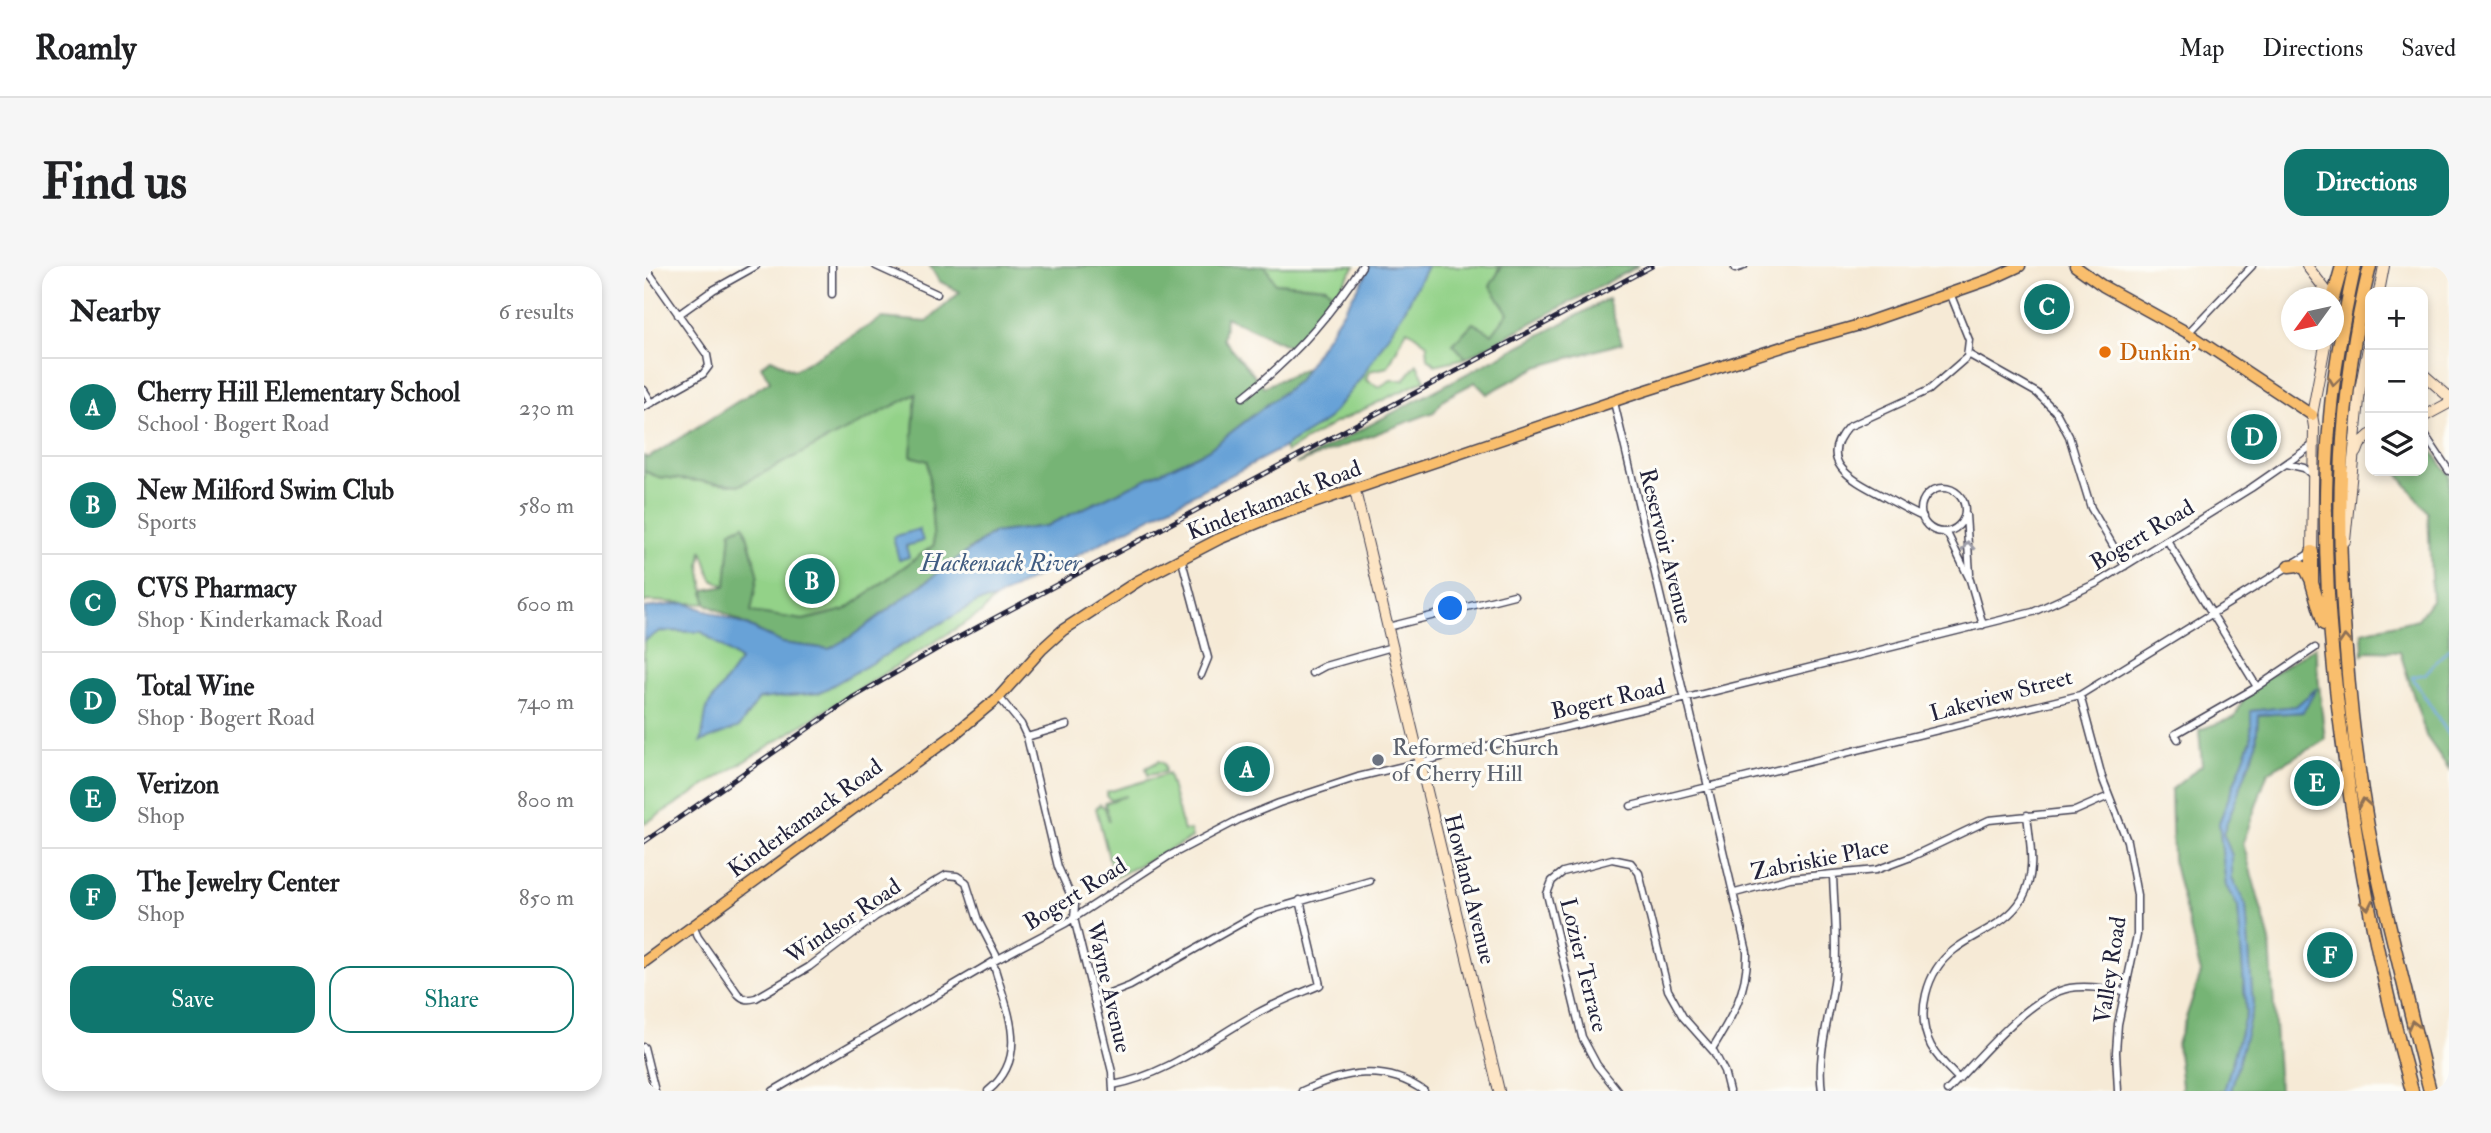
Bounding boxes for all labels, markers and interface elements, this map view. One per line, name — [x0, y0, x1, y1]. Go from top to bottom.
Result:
text: Roamly — [35, 28, 136, 69]
text: Map — [2179, 33, 2224, 64]
text: Directions — [2262, 33, 2363, 64]
text: Saved — [2401, 33, 2456, 64]
button: Directions — [2284, 149, 2449, 216]
text: Find us — [42, 152, 187, 213]
pin: C — [2024, 281, 2070, 333]
north arrow — [2281, 287, 2344, 350]
map controls — [2365, 287, 2428, 476]
button: + — [2365, 287, 2428, 350]
text: Nearby — [70, 293, 160, 330]
text: 6 results — [499, 297, 574, 326]
place label: Dunkin' — [2119, 338, 2196, 367]
marker: Dunkin' — [2097, 344, 2113, 360]
button: − — [2365, 350, 2428, 413]
one-way arrow — [2327, 376, 2342, 387]
text: Cherry Hill Elementary School — [137, 377, 460, 409]
text: A — [86, 393, 100, 422]
text: 230 m — [519, 393, 574, 422]
text: School · Bogert Road — [137, 409, 329, 438]
pin: D — [2231, 411, 2277, 463]
button: layers — [2365, 413, 2428, 476]
street label: Kinderkamack Road — [1183, 453, 1365, 547]
street label: Reservoir Avenue — [1633, 465, 1699, 627]
text: New Milford Swim Club — [137, 475, 394, 507]
text: B — [85, 491, 101, 520]
text: 580 m — [519, 491, 574, 520]
street label: Bogert Road — [2085, 493, 2199, 577]
text: Sports — [137, 507, 196, 536]
one-way arrow — [1961, 540, 1976, 551]
water label: Hackensack River — [920, 548, 1082, 579]
pin: B — [789, 555, 835, 607]
text: CVS Pharmacy — [137, 573, 296, 605]
text: C — [85, 589, 101, 618]
text: 600 m — [516, 589, 574, 618]
your location — [1433, 591, 1467, 625]
text: Shop · Kinderkamack Road — [137, 605, 383, 634]
one-way arrow — [2338, 634, 2353, 645]
street label: Lakeview Street — [1927, 662, 2075, 728]
text: Total Wine — [137, 671, 254, 703]
street label: Bogert Road — [1548, 672, 1668, 726]
text: D — [84, 687, 102, 716]
text: 740 m — [517, 687, 574, 716]
text: Shop · Bogert Road — [137, 703, 315, 732]
place label: Reformed Church of Cherry Hill — [1392, 733, 1559, 788]
pin: A — [1224, 743, 1270, 795]
street label: Kinderkamack Road — [722, 752, 888, 884]
marker: Reformed Church of Cherry Hill — [1370, 752, 1386, 768]
pin: E — [2294, 757, 2340, 809]
text: Verizon — [137, 769, 219, 801]
text: E — [85, 785, 101, 814]
text: 800 m — [517, 785, 574, 814]
one-way arrow — [2358, 797, 2373, 809]
text: Shop — [137, 801, 185, 830]
street label: Howland Avenue — [1437, 811, 1503, 967]
street label: Zabriskie Place — [1749, 831, 1892, 887]
street label: Bogert Road — [1018, 851, 1132, 937]
text: The Jewelry Center — [137, 867, 339, 899]
street label: Windsor Road — [779, 872, 906, 971]
text: F — [86, 883, 100, 912]
text: 850 m — [519, 883, 574, 912]
street label: Lozier Terrace — [1553, 895, 1615, 1035]
text: Shop — [137, 899, 185, 928]
one-way arrow — [2359, 899, 2374, 911]
street label: Valley Road — [2087, 914, 2133, 1026]
street label: Wayne Avenue — [1080, 918, 1138, 1056]
pin: F — [2307, 929, 2353, 981]
button: Save — [70, 966, 315, 1033]
button: Share — [329, 966, 574, 1033]
one-way arrow — [2407, 1019, 2422, 1031]

